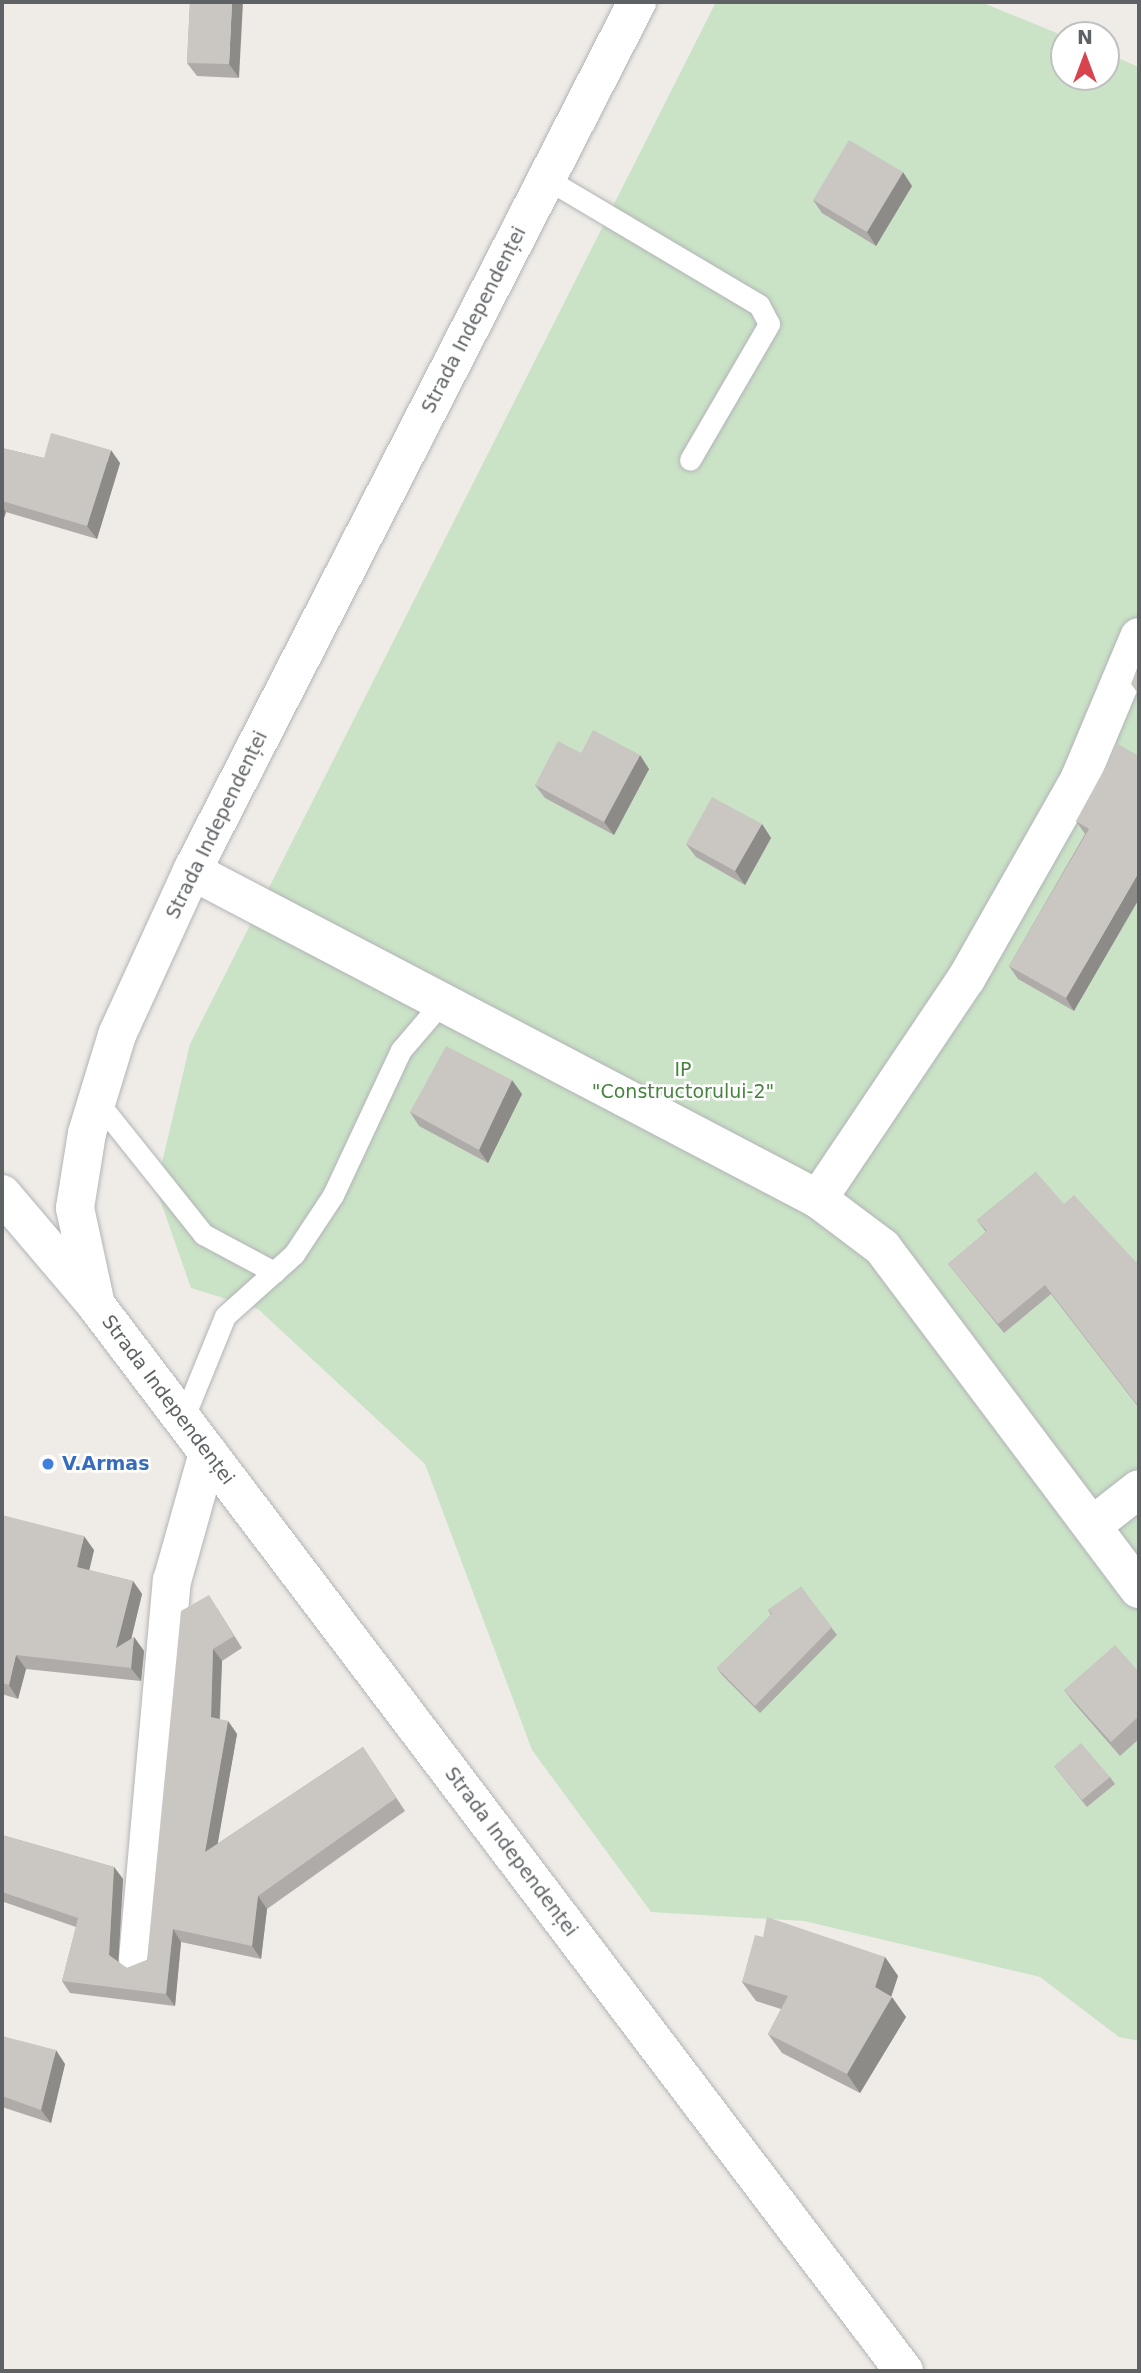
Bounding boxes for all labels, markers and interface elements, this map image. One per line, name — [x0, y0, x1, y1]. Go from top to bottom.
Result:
north arrow — [1050, 21, 1120, 91]
text: N — [1077, 26, 1093, 48]
street label: Strada Independenței — [417, 223, 531, 417]
street label: Strada Independenței — [162, 727, 272, 923]
park label: IP "Constructorului-2" — [592, 1059, 774, 1103]
street label: Strada Independenței — [97, 1311, 239, 1489]
place label: V.Armas — [62, 1453, 149, 1475]
marker: V.Armas — [40, 1456, 56, 1472]
street label: Strada Independenței — [440, 1763, 582, 1941]

